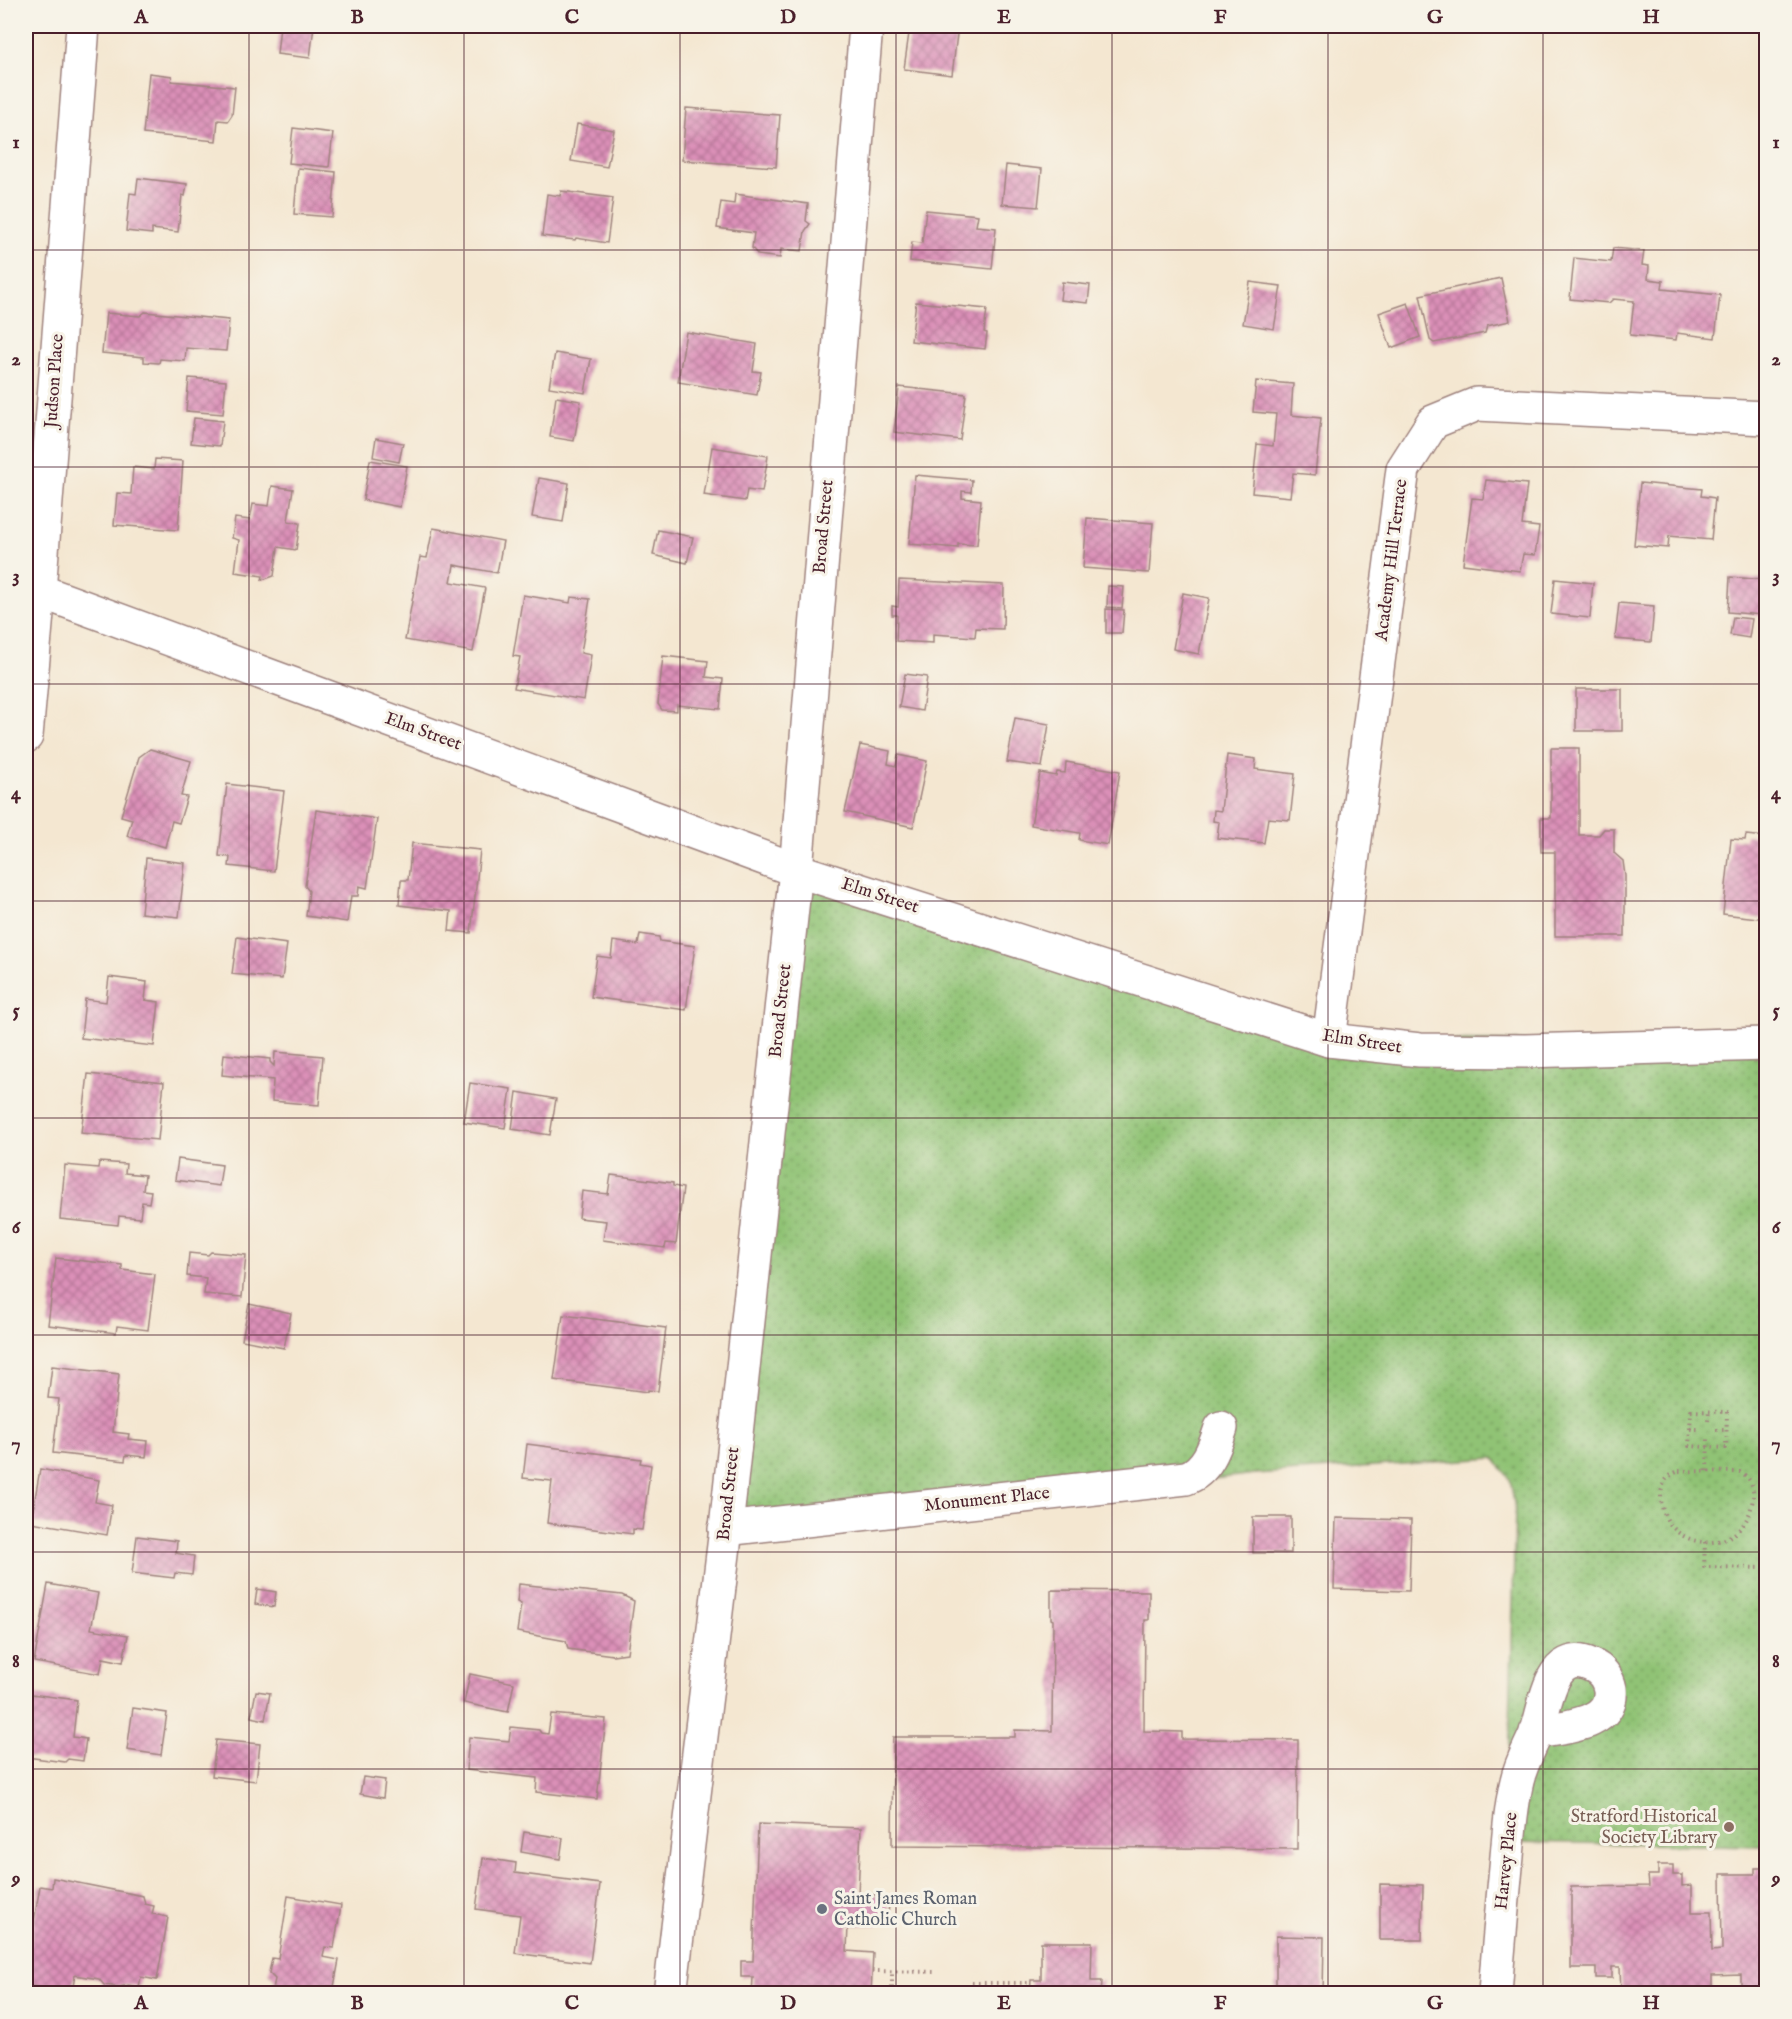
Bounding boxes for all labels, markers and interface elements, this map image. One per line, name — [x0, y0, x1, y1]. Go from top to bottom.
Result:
text: A — [133, 5, 149, 30]
text: B — [350, 5, 364, 30]
text: C — [565, 5, 579, 30]
text: D — [780, 5, 796, 30]
text: E — [997, 5, 1011, 30]
text: F — [1214, 5, 1227, 30]
text: G — [1427, 5, 1444, 30]
text: H — [1642, 5, 1660, 30]
text: 1 — [12, 130, 20, 155]
text: 1 — [1772, 130, 1780, 155]
street label: Judson Place — [40, 333, 70, 431]
text: 2 — [11, 347, 21, 372]
text: 2 — [1771, 347, 1781, 372]
street label: Academy Hill Terrace — [1371, 478, 1413, 643]
street label: Broad Street — [808, 479, 840, 575]
text: 3 — [12, 564, 20, 589]
text: 3 — [1772, 564, 1780, 589]
street label: Elm Street — [381, 708, 465, 756]
text: 4 — [11, 781, 22, 806]
text: 4 — [1771, 781, 1782, 806]
street label: Elm Street — [838, 873, 922, 919]
street label: Broad Street — [765, 963, 797, 1059]
text: 5 — [12, 998, 20, 1023]
text: 5 — [1772, 998, 1780, 1023]
street label: Elm Street — [1321, 1024, 1403, 1060]
text: 6 — [12, 1215, 22, 1240]
text: 6 — [1772, 1215, 1782, 1240]
text: 7 — [11, 1432, 21, 1457]
text: 7 — [1771, 1432, 1781, 1457]
street label: Broad Street — [713, 1446, 745, 1542]
street label: Monument Place — [923, 1482, 1051, 1518]
text: 8 — [12, 1649, 20, 1674]
text: 8 — [1772, 1649, 1780, 1674]
place label: Stratford Historical Society Library — [1571, 1806, 1717, 1850]
street label: Harvey Place — [1490, 1811, 1524, 1911]
marker: Stratford Historical Society Library — [1722, 1820, 1736, 1834]
text: 9 — [11, 1866, 21, 1891]
text: 9 — [1771, 1866, 1781, 1891]
place label: Saint James Roman Catholic Church — [834, 1888, 977, 1932]
marker: Saint James Roman Catholic Church — [815, 1902, 829, 1916]
text: A — [133, 1991, 149, 2016]
text: B — [350, 1991, 364, 2016]
text: C — [565, 1991, 579, 2016]
text: D — [780, 1991, 796, 2016]
text: E — [997, 1991, 1011, 2016]
text: F — [1214, 1991, 1227, 2016]
text: G — [1427, 1991, 1444, 2016]
text: H — [1642, 1991, 1660, 2016]

